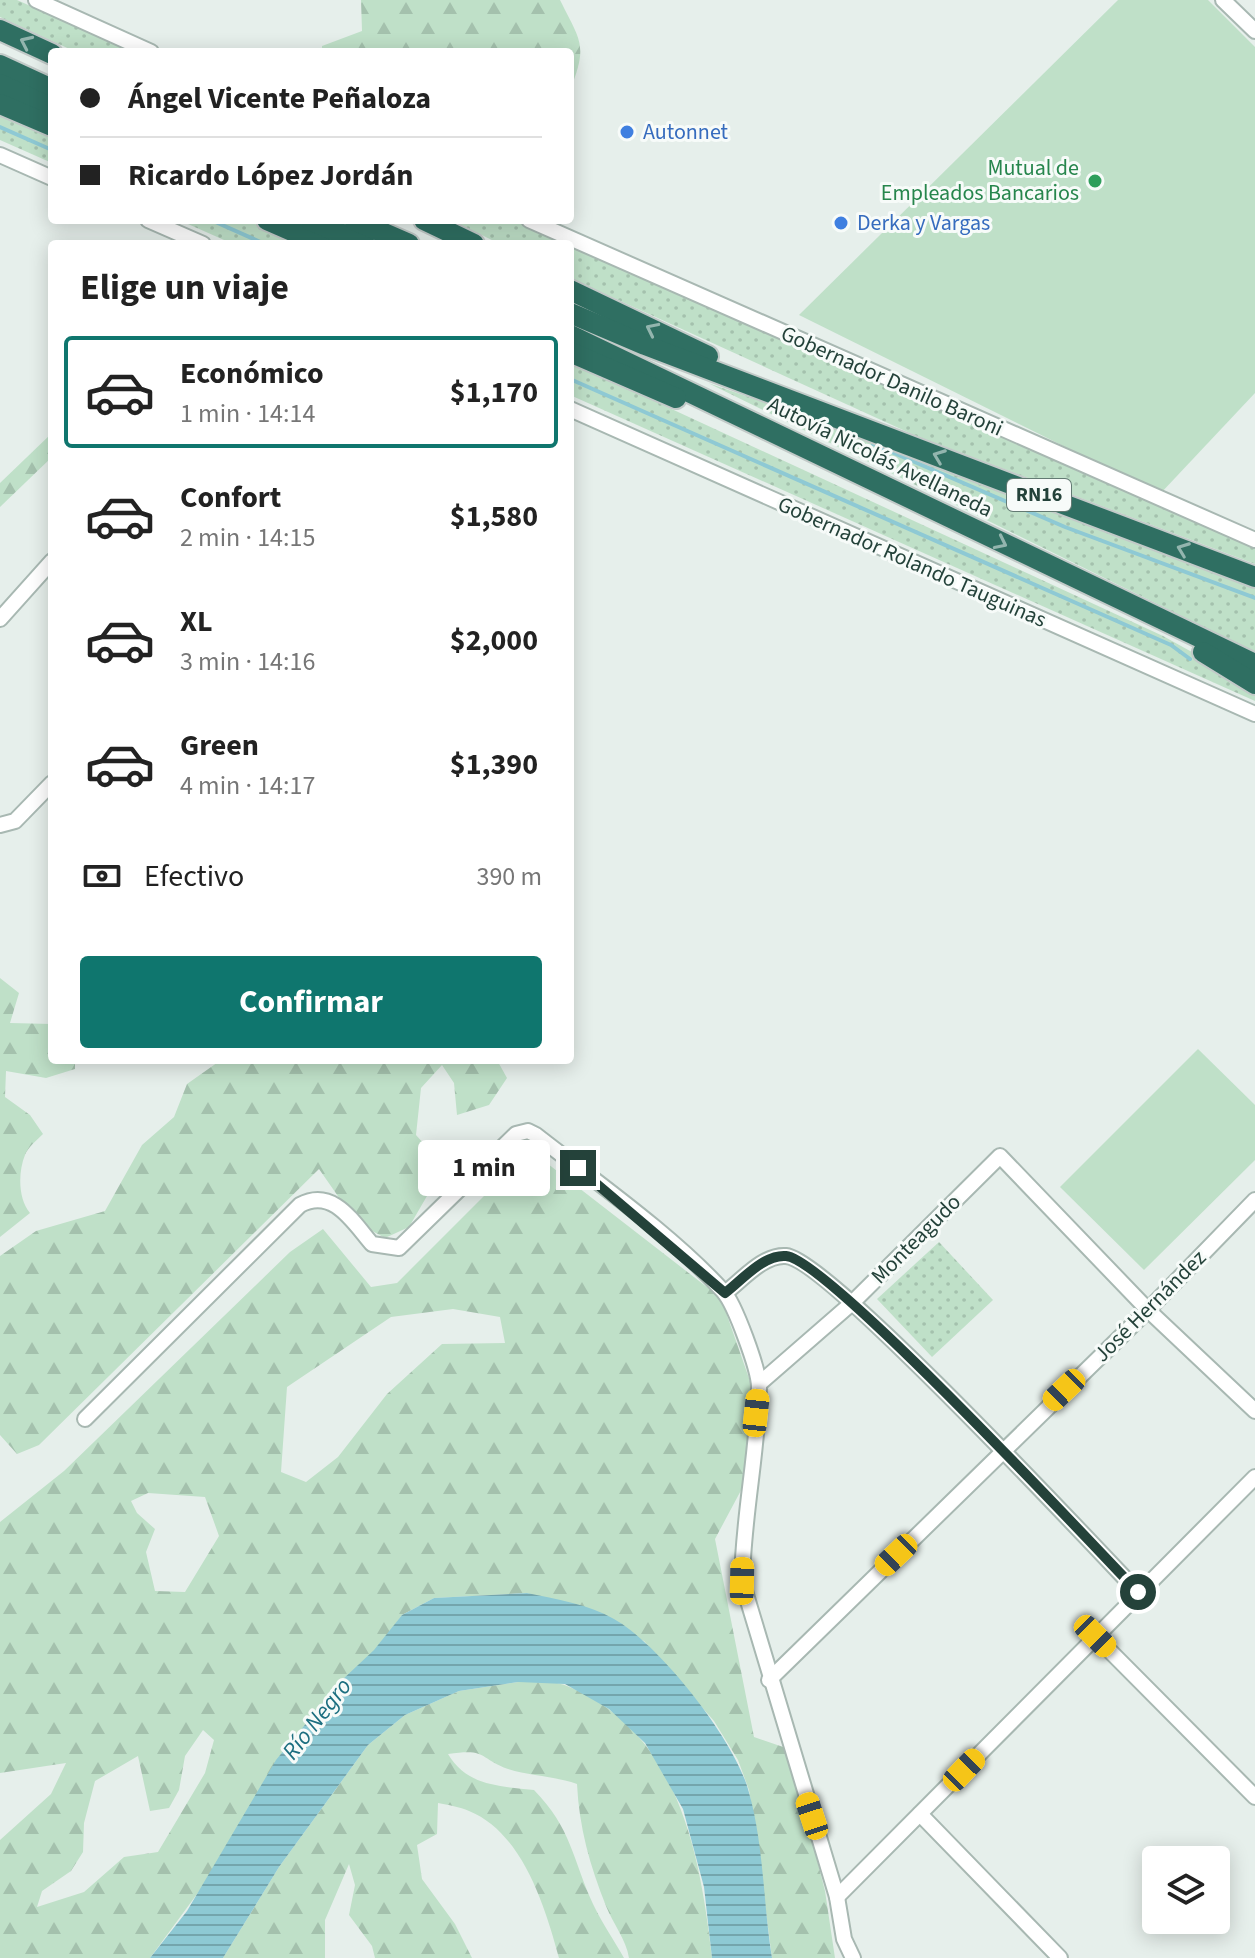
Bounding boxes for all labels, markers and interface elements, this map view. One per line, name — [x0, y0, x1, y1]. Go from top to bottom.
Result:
one-way arrow — [20, 36, 34, 52]
text: Ángel Vicente Peñaloza — [128, 77, 431, 120]
place label: Autonnet — [643, 116, 729, 148]
marker: Autonnet — [618, 123, 636, 141]
place label: Mutual de Empleados Bancarios — [881, 152, 1079, 209]
text: Ricardo López Jordán — [128, 154, 414, 197]
marker: Mutual de Empleados Bancarios — [1086, 172, 1104, 190]
place label: Derka y Vargas — [857, 207, 990, 239]
marker: Derka y Vargas — [832, 214, 850, 232]
text: Elige un viaje — [80, 262, 289, 313]
street label: Gobernador Danilo Baroni — [776, 318, 1008, 444]
one-way arrow — [646, 323, 660, 339]
text: Económico — [180, 352, 324, 395]
icon: car — [84, 356, 156, 428]
text: $1,170 — [450, 371, 538, 414]
street label: Autovía Nicolás Avellaneda — [762, 389, 998, 525]
text: 1 min · 14:14 — [180, 395, 315, 432]
one-way arrow — [933, 450, 947, 466]
text: Confort — [180, 476, 281, 519]
road number: RN16 — [1007, 479, 1071, 511]
icon: car — [84, 480, 156, 552]
street label: Gobernador Rolando Tauguinas — [773, 488, 1051, 636]
text: $1,580 — [450, 495, 538, 538]
text: 2 min · 14:15 — [180, 519, 315, 556]
one-way arrow — [993, 534, 1008, 549]
one-way arrow — [1176, 542, 1190, 559]
text: XL — [180, 600, 213, 643]
icon: car — [84, 604, 156, 676]
text: $2,000 — [450, 619, 538, 662]
text: 3 min · 14:16 — [180, 643, 315, 680]
text: Green — [180, 724, 259, 767]
icon: car — [84, 728, 156, 800]
text: $1,390 — [450, 743, 538, 786]
text: 4 min · 14:17 — [180, 767, 315, 804]
icon: cash — [80, 854, 124, 898]
text: Efectivo — [144, 855, 244, 898]
text: 390 m — [476, 858, 542, 895]
button: Confirmar — [80, 956, 542, 1048]
callout: 1 min — [418, 1140, 550, 1196]
text: 1 min — [452, 1149, 516, 1186]
route end — [560, 1150, 596, 1186]
street label: Monteagudo — [864, 1187, 968, 1291]
street label: José Hernández — [1087, 1243, 1213, 1369]
car — [1038, 1365, 1090, 1415]
car — [742, 1388, 770, 1438]
car — [870, 1530, 922, 1580]
car — [730, 1557, 754, 1605]
route start — [1120, 1574, 1156, 1610]
car — [1070, 1611, 1120, 1661]
water label: Río Negro — [274, 1671, 360, 1767]
car — [939, 1744, 989, 1796]
car — [793, 1789, 831, 1843]
map controls — [1142, 1846, 1230, 1934]
button: layers — [1142, 1846, 1230, 1934]

